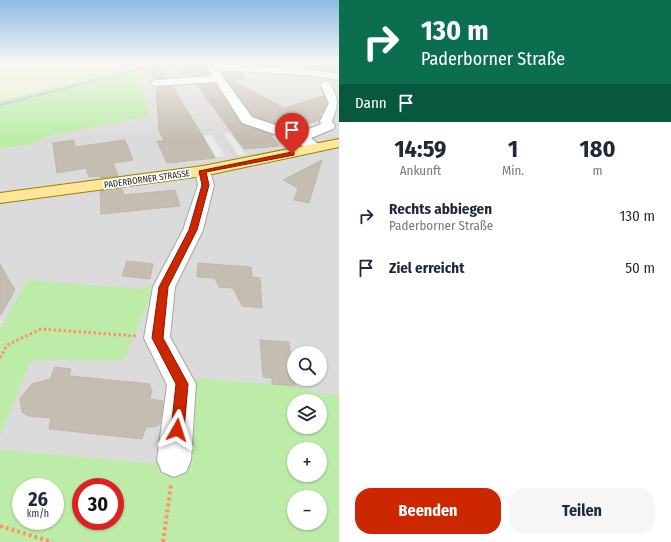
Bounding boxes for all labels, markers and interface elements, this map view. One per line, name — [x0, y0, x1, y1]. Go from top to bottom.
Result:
text: 130 m — [421, 14, 489, 47]
icon: right — [355, 16, 407, 68]
text: Paderborner Straße — [421, 48, 565, 70]
icon: arrive — [395, 92, 417, 114]
text: Dann — [355, 94, 387, 112]
pin — [275, 113, 309, 154]
icon: arrive — [281, 119, 303, 141]
text: 14:59 — [394, 135, 446, 163]
text: 1 — [508, 135, 518, 163]
text: 180 — [580, 135, 616, 163]
text: Ankunft — [400, 163, 441, 178]
text: Min. — [502, 163, 524, 178]
text: m — [593, 163, 603, 178]
street label: PADERBORNER STRASSE — [103, 168, 191, 190]
text: Rechts abbiegen — [389, 200, 492, 218]
icon: right — [355, 205, 377, 227]
text: 130 m — [620, 207, 655, 225]
text: Paderborner Straße — [389, 218, 493, 233]
icon: arrive — [355, 257, 377, 279]
text: Ziel erreicht — [389, 259, 464, 277]
text: 50 m — [625, 259, 655, 277]
map controls — [287, 346, 327, 530]
button: search — [287, 346, 327, 386]
button: layers — [287, 394, 327, 434]
position arrow — [156, 409, 198, 451]
button: + — [287, 442, 327, 482]
speed limit sign: 30 — [72, 478, 124, 530]
text: 26 — [28, 487, 48, 511]
button: Beenden — [355, 488, 501, 534]
button: Teilen — [509, 488, 655, 534]
button: − — [287, 490, 327, 530]
text: km/h — [27, 508, 49, 520]

